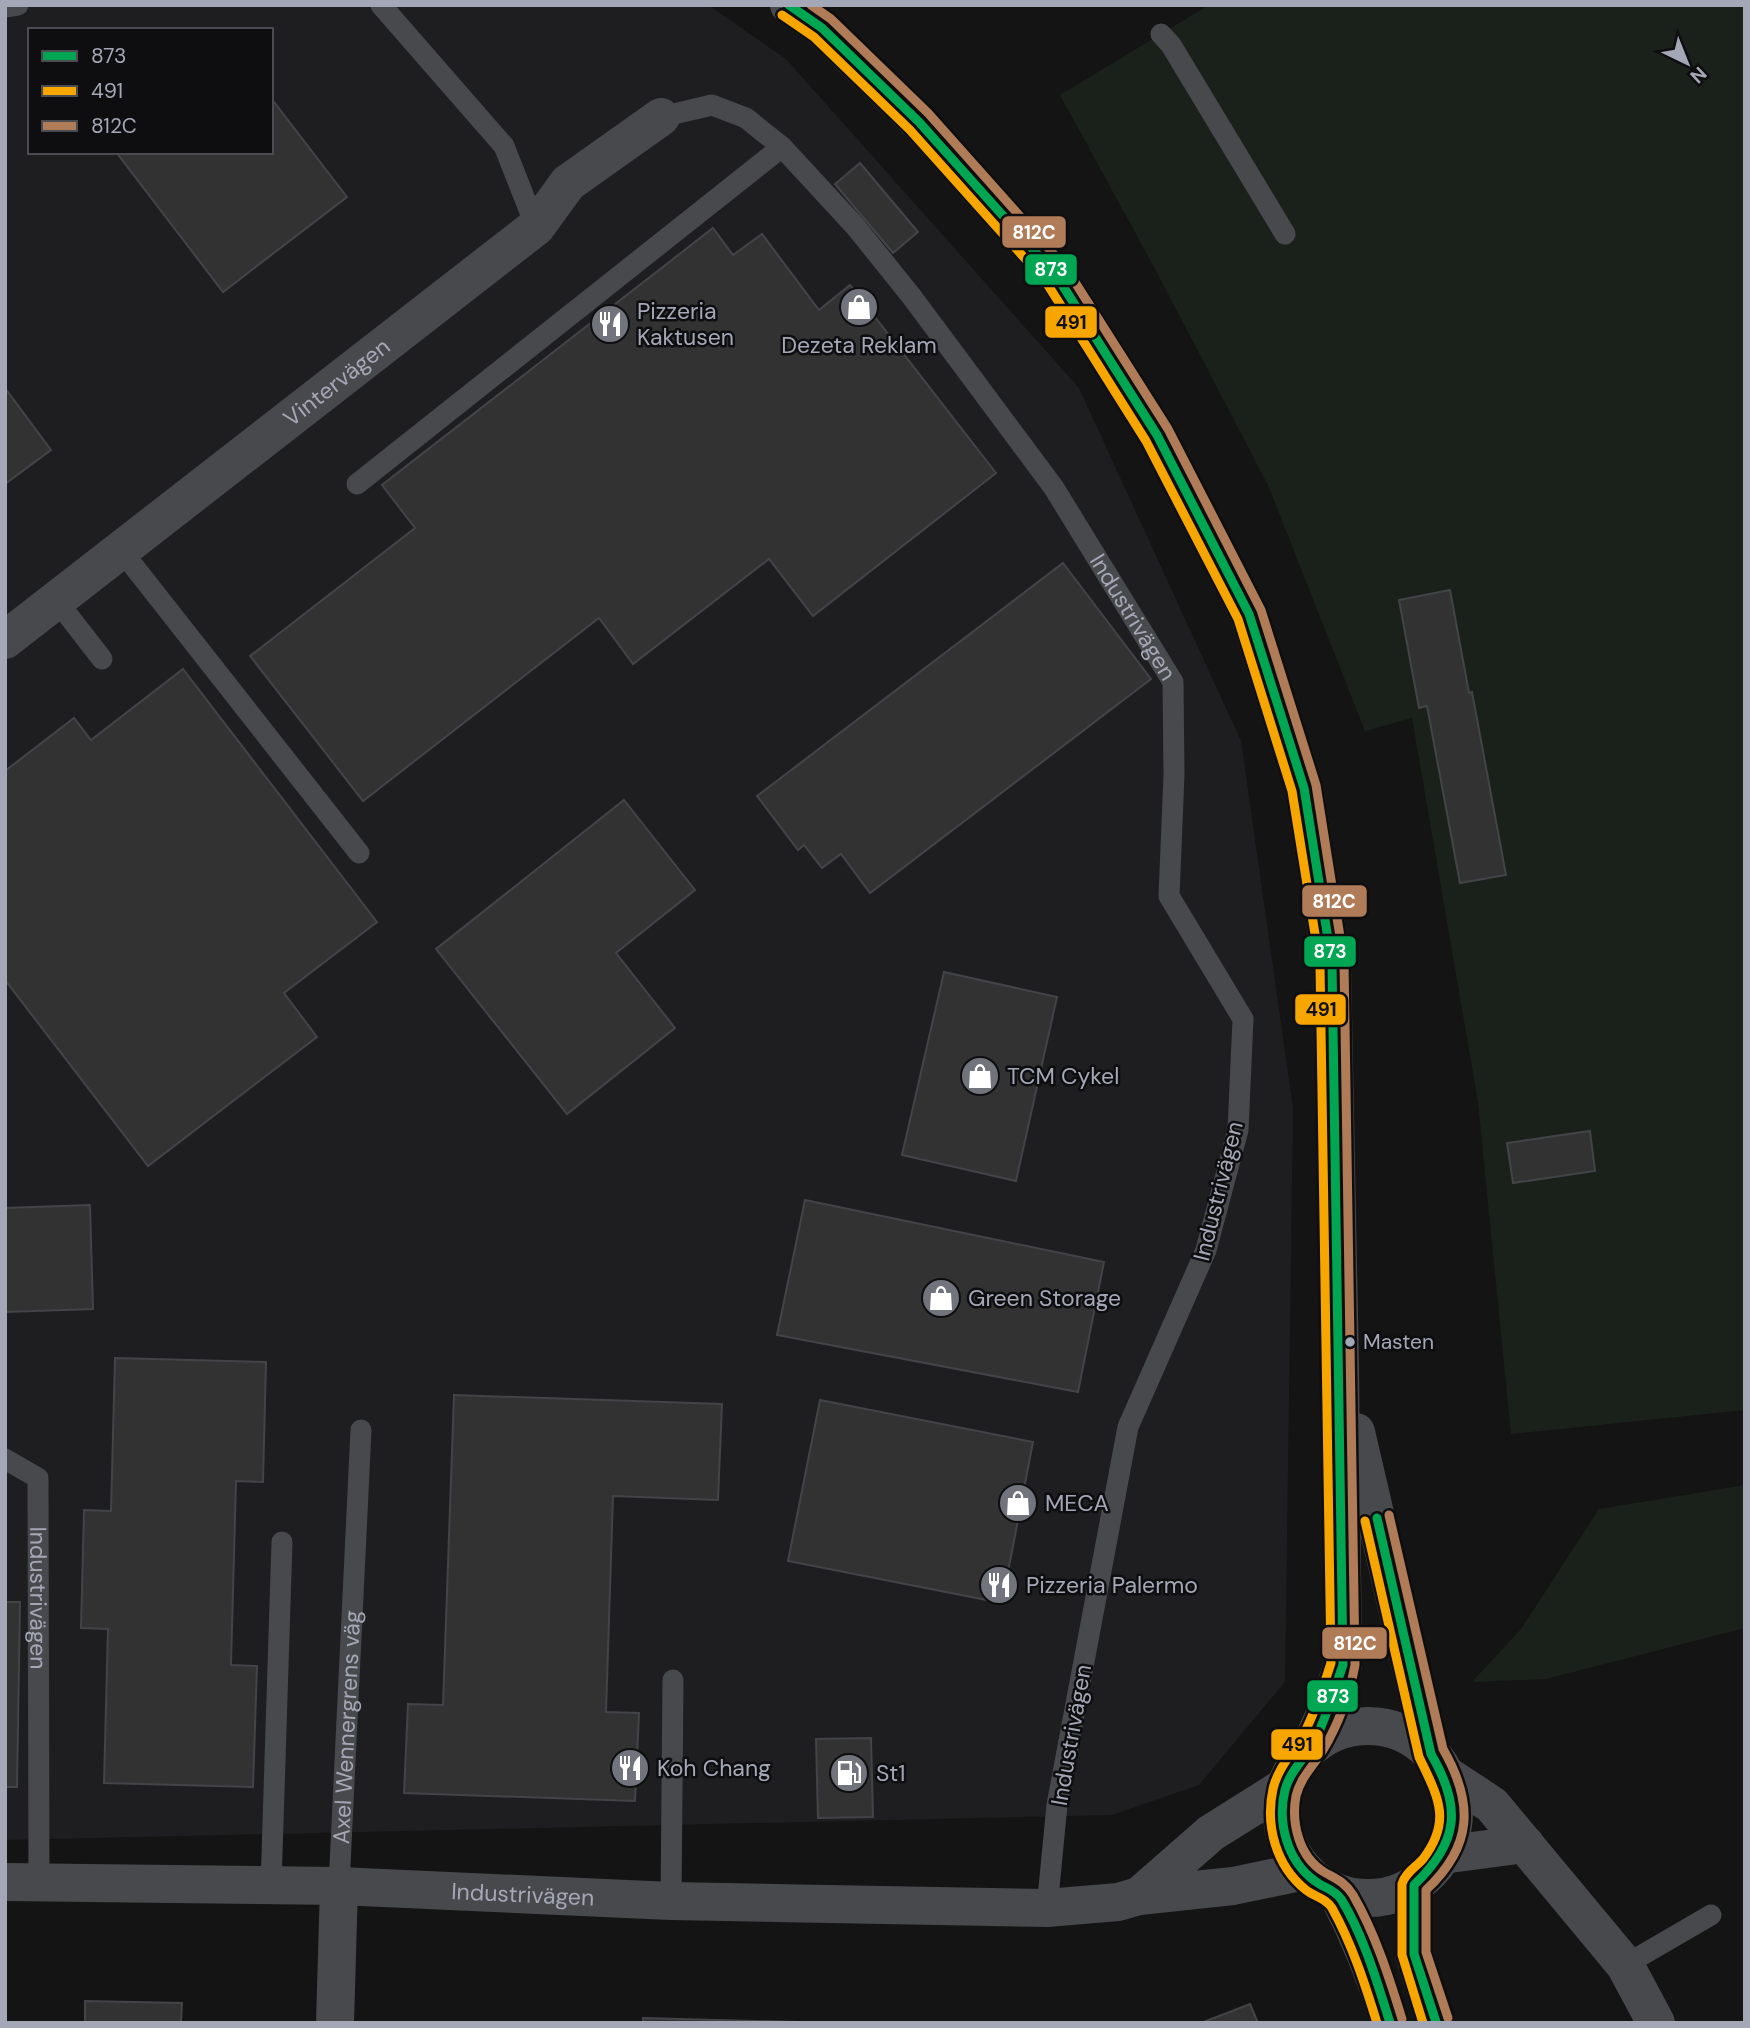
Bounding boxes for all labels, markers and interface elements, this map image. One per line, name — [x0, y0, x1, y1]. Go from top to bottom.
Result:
legend — [28, 28, 273, 154]
north arrow — [1652, 28, 1722, 98]
text: 873 — [91, 42, 126, 70]
text: N — [1685, 61, 1712, 89]
text: 491 — [91, 77, 123, 105]
text: 812C — [91, 112, 137, 140]
line badge: 812C — [1001, 215, 1067, 249]
text: 812C — [1012, 220, 1056, 245]
line badge: 873 — [1024, 253, 1078, 286]
text: 873 — [1034, 257, 1068, 282]
shop icon: Dezeta Reklam — [838, 286, 880, 328]
place label: Pizzeria Kaktusen — [637, 296, 734, 352]
restaurant icon: Pizzeria Kaktusen — [589, 303, 631, 345]
line badge: 491 — [1044, 305, 1098, 339]
text: 491 — [1055, 310, 1087, 335]
place label: Dezeta Reklam — [781, 330, 937, 360]
street label: Vintervägen — [277, 331, 396, 433]
street label: Industrivägen — [1083, 548, 1183, 686]
line badge: 812C — [1301, 884, 1368, 918]
text: 812C — [1312, 889, 1356, 914]
line badge: 873 — [1303, 935, 1357, 968]
text: 873 — [1313, 939, 1347, 964]
line badge: 491 — [1294, 993, 1347, 1026]
text: 491 — [1305, 997, 1337, 1022]
shop icon: TCM Cykel — [959, 1055, 1001, 1097]
place label: TCM Cykel — [1007, 1061, 1119, 1091]
street label: Industrivägen — [1186, 1118, 1250, 1264]
shop icon: Green Storage — [920, 1277, 962, 1319]
place label: Green Storage — [968, 1283, 1121, 1313]
place label: Masten — [1363, 1328, 1434, 1356]
marker: Masten — [1343, 1335, 1357, 1349]
shop icon: MECA — [997, 1482, 1039, 1524]
place label: MECA — [1045, 1488, 1109, 1518]
street label: Industrivägen — [23, 1526, 53, 1669]
restaurant icon: Pizzeria Palermo — [978, 1564, 1020, 1606]
place label: Pizzeria Palermo — [1026, 1570, 1198, 1600]
street label: Axel Wennergrens väg — [326, 1609, 367, 1845]
line badge: 812C — [1321, 1626, 1388, 1660]
text: 812C — [1333, 1631, 1377, 1656]
street label: Industrivägen — [1044, 1662, 1098, 1808]
line badge: 873 — [1306, 1679, 1359, 1713]
text: 873 — [1316, 1684, 1350, 1709]
line badge: 491 — [1270, 1728, 1324, 1761]
text: 491 — [1281, 1732, 1313, 1757]
restaurant icon: Koh Chang — [609, 1747, 651, 1789]
fuel station icon: St1 — [828, 1752, 870, 1794]
place label: Koh Chang — [657, 1753, 771, 1783]
place label: St1 — [876, 1758, 906, 1788]
street label: Industrivägen — [451, 1876, 595, 1913]

